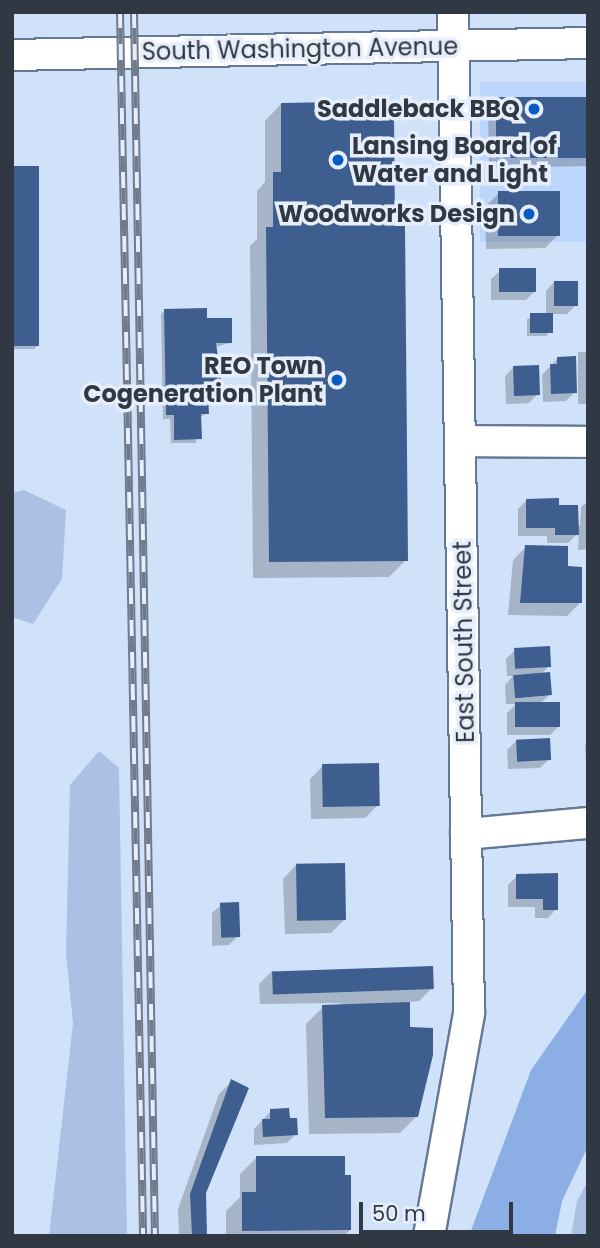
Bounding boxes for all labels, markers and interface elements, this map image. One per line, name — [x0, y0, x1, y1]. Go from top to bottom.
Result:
street label: South Washington Avenue — [142, 32, 458, 66]
place label: Saddleback BBQ — [317, 95, 520, 123]
marker: Saddleback BBQ — [526, 101, 542, 117]
place label: Lansing Board of Water and Light — [352, 132, 557, 188]
marker: Lansing Board of Water and Light — [330, 152, 346, 168]
place label: Woodworks Design — [278, 200, 515, 228]
marker: Woodworks Design — [521, 206, 537, 222]
place label: REO Town Cogeneration Plant — [83, 352, 323, 408]
marker: REO Town Cogeneration Plant — [329, 372, 345, 388]
street label: East South Street — [448, 541, 480, 743]
scale bar — [362, 1188, 516, 1232]
text: 50 m — [372, 1199, 426, 1228]

